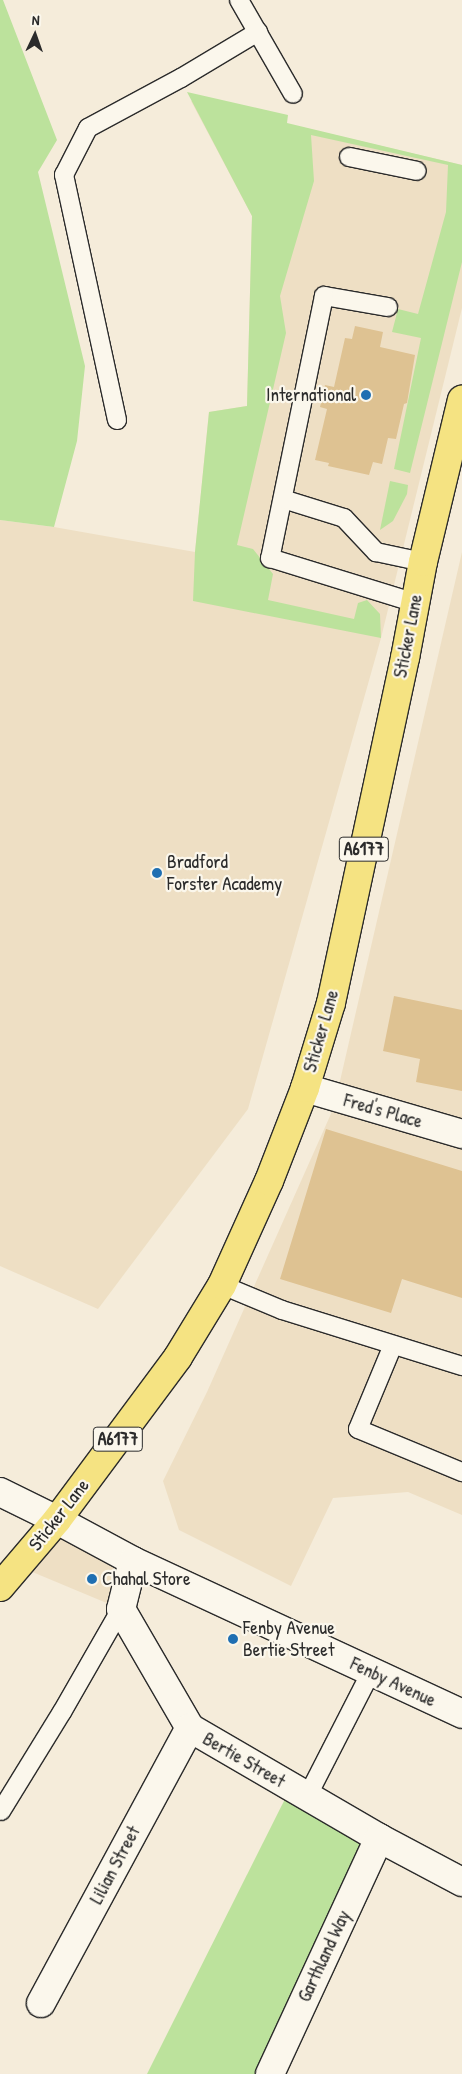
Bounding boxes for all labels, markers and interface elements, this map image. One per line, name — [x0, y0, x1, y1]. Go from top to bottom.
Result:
north arrow — [10, 10, 60, 60]
text: N — [32, 10, 40, 29]
place label: International — [266, 384, 356, 406]
marker: International — [360, 389, 372, 401]
street label: Sticker Lane — [389, 592, 427, 680]
road number: A6177 — [338, 834, 390, 864]
place label: Bradford Forster Academy — [167, 851, 282, 895]
marker: Bradford Forster Academy — [151, 867, 163, 879]
street label: Sticker Lane — [298, 987, 344, 1075]
street label: Fred's Place — [341, 1089, 425, 1133]
road number: A6177 — [92, 1424, 144, 1455]
street label: Sticker Lane — [24, 1475, 94, 1555]
place label: Chahal Store — [102, 1568, 190, 1590]
marker: Chahal Store — [86, 1573, 98, 1585]
place label: Fenby Avenue Bertie Street — [243, 1617, 335, 1661]
marker: Fenby Avenue Bertie Street — [227, 1633, 239, 1645]
street label: Fenby Avenue — [347, 1652, 439, 1712]
street label: Bertie Street — [199, 1727, 289, 1793]
street label: Lilian Street — [85, 1822, 145, 1908]
street label: Garthland Way — [293, 1907, 355, 2005]

